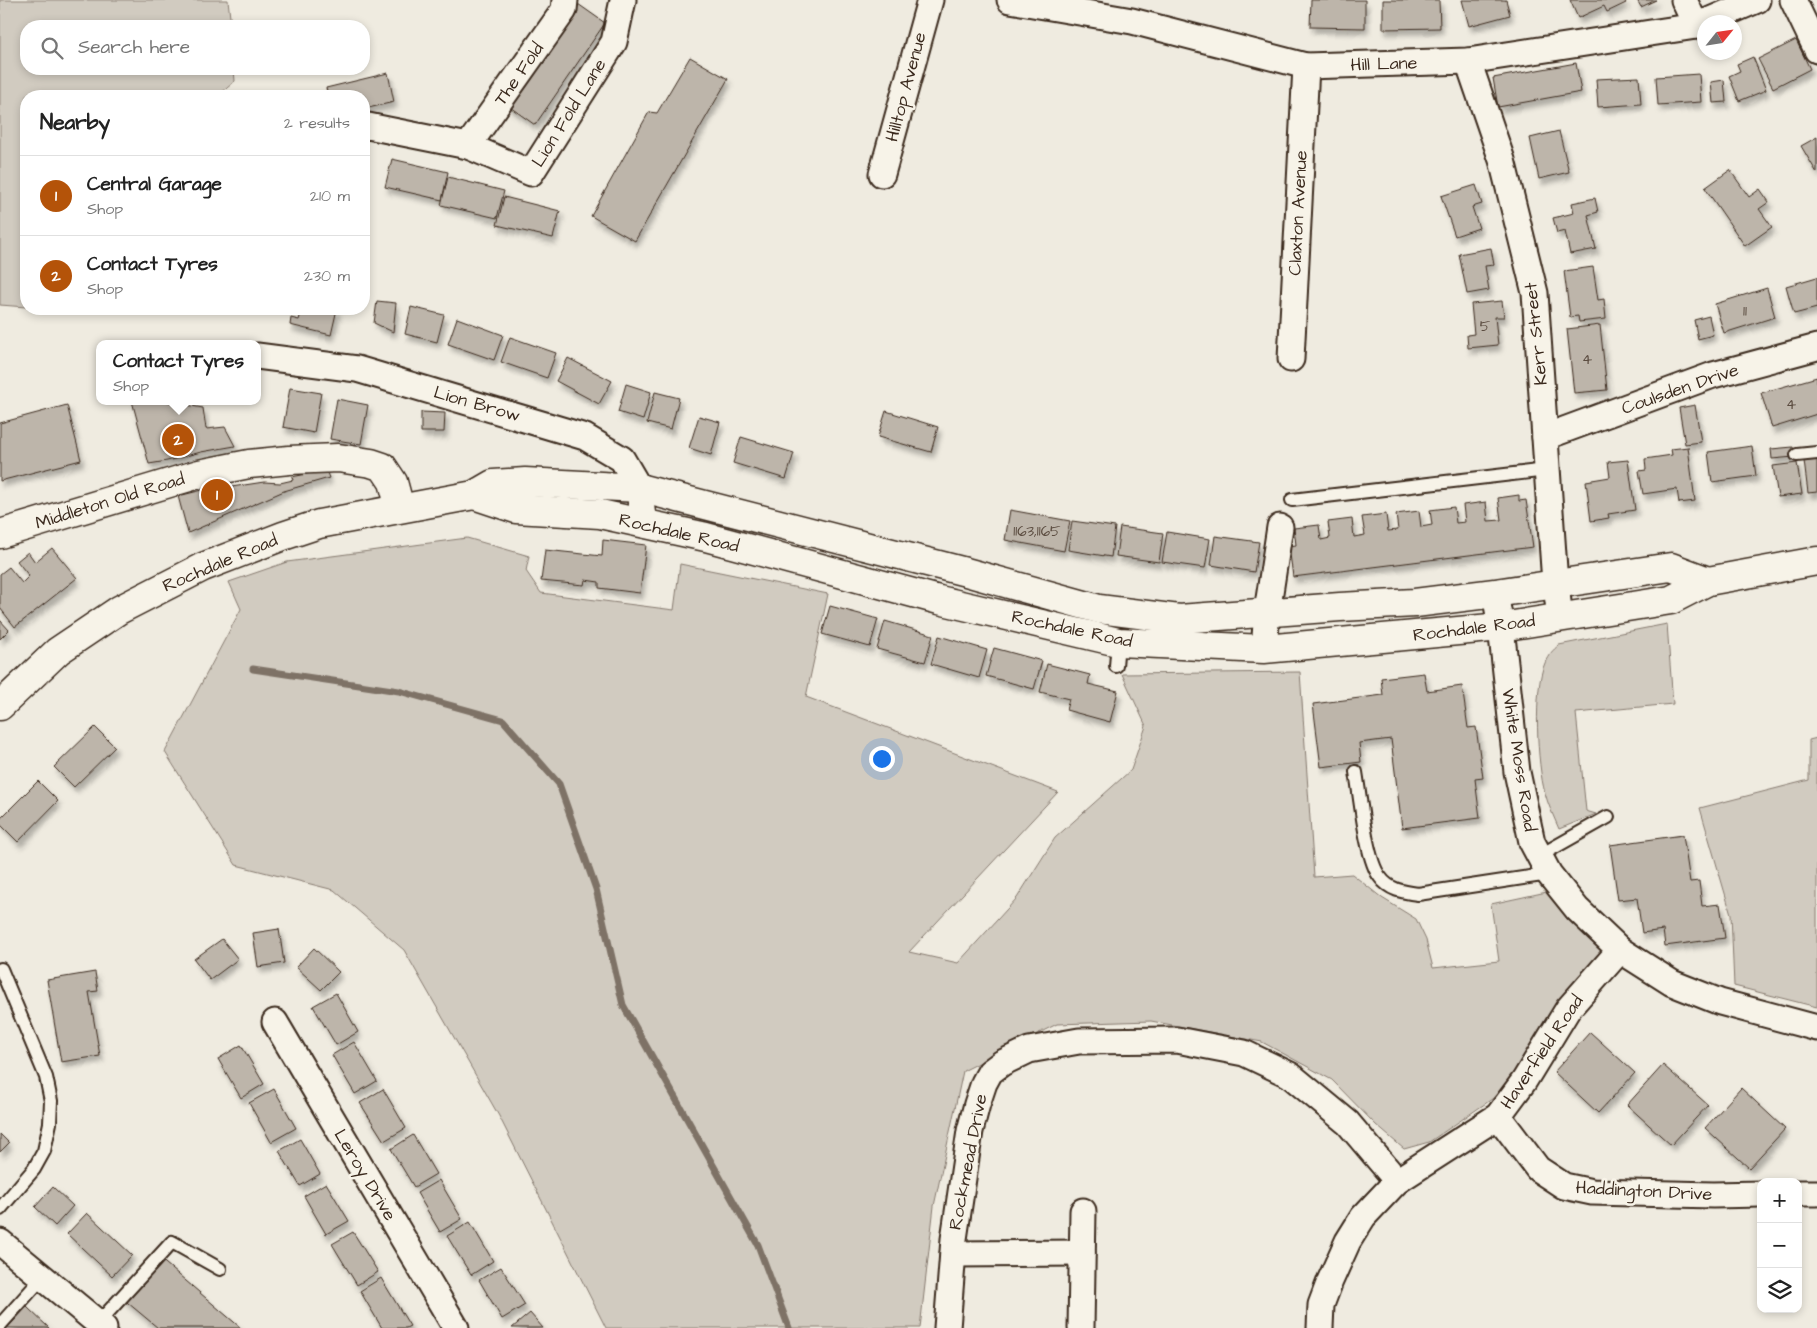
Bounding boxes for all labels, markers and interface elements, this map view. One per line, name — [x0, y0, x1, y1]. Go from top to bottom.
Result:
north arrow — [1697, 15, 1742, 60]
search box — [20, 20, 370, 75]
street label: Hilltop Avenue — [879, 29, 933, 145]
icon: search — [38, 34, 66, 62]
text: Search here — [78, 34, 190, 61]
street label: The Fold — [488, 37, 550, 111]
street label: Hill Lane — [1350, 50, 1418, 78]
street label: Lion Fold Lane — [526, 54, 613, 172]
text: Nearby — [40, 108, 110, 137]
text: 2 results — [284, 112, 350, 134]
street label: Claxton Avenue — [1282, 150, 1314, 276]
text: Central Garage — [87, 171, 222, 198]
text: 1 — [55, 185, 57, 207]
text: 210 m — [310, 185, 350, 207]
text: Shop — [87, 198, 123, 220]
text: Contact Tyres — [87, 251, 218, 278]
text: 2 — [51, 265, 61, 287]
text: 230 m — [304, 265, 350, 287]
text: Shop — [87, 278, 123, 300]
street label: Kerr Street — [1518, 281, 1554, 387]
house number: 11 — [1743, 301, 1747, 322]
house number: 5 — [1480, 316, 1491, 337]
popup — [96, 340, 261, 405]
text: Contact Tyres — [113, 348, 244, 375]
house number: 4 — [1582, 349, 1592, 370]
street label: Coulsden Drive — [1618, 357, 1742, 421]
text: Shop — [113, 375, 149, 397]
street label: Lion Brow — [431, 380, 523, 428]
house number: 4 — [1786, 394, 1796, 415]
pin: 2 — [162, 421, 194, 459]
street label: Middleton Old Road — [32, 466, 188, 536]
pin: 1 — [201, 476, 233, 514]
street label: Rochdale Road — [616, 507, 742, 559]
house number: 1163,1165 — [1013, 521, 1061, 542]
street label: Rochdale Road — [159, 528, 281, 598]
street label: Rochdale Road — [1009, 604, 1135, 654]
street label: Rochdale Road — [1412, 608, 1536, 648]
street label: White Moss Road — [1495, 687, 1543, 833]
your location — [869, 746, 895, 772]
street label: Haverfield Road — [1494, 990, 1590, 1114]
street label: Rockmead Drive — [943, 1092, 993, 1232]
street label: Leroy Drive — [327, 1125, 402, 1226]
street label: Haddington Drive — [1575, 1175, 1713, 1208]
map controls — [1757, 1178, 1802, 1313]
button: + — [1757, 1178, 1802, 1223]
button: − — [1757, 1223, 1802, 1268]
button: layers — [1757, 1268, 1802, 1313]

